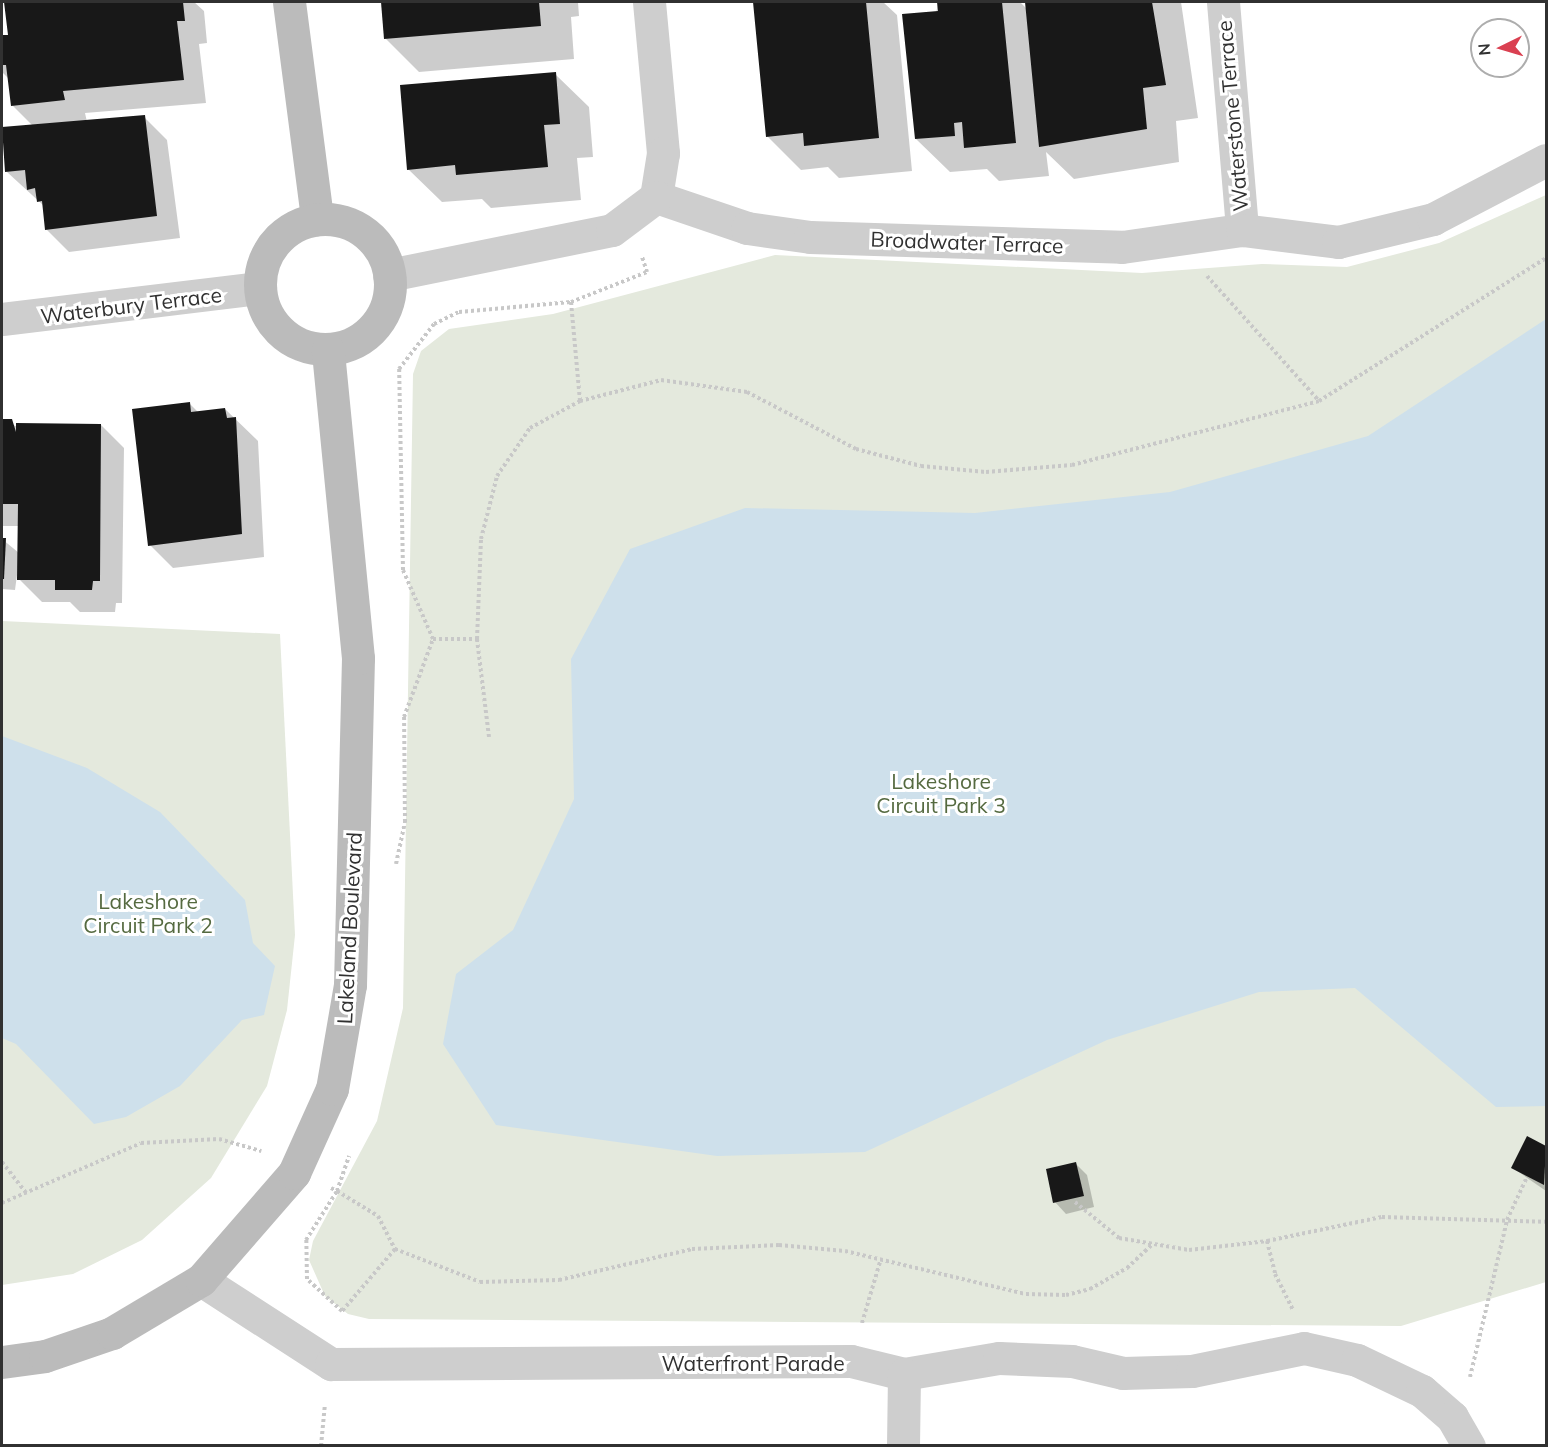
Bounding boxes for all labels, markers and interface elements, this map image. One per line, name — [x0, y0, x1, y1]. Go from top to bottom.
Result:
north arrow — [1470, 18, 1530, 78]
street label: Waterstone Terrace — [1211, 19, 1253, 213]
text: N — [1474, 42, 1495, 56]
street label: Broadwater Terrace — [870, 226, 1064, 258]
street label: Waterbury Terrace — [39, 281, 223, 329]
park label: Lakeshore Circuit Park 3 — [876, 768, 1006, 818]
street label: Lakeland Boulevard — [331, 831, 367, 1025]
park label: Lakeshore Circuit Park 2 — [83, 888, 213, 938]
street label: Waterfront Parade — [661, 1350, 845, 1376]

